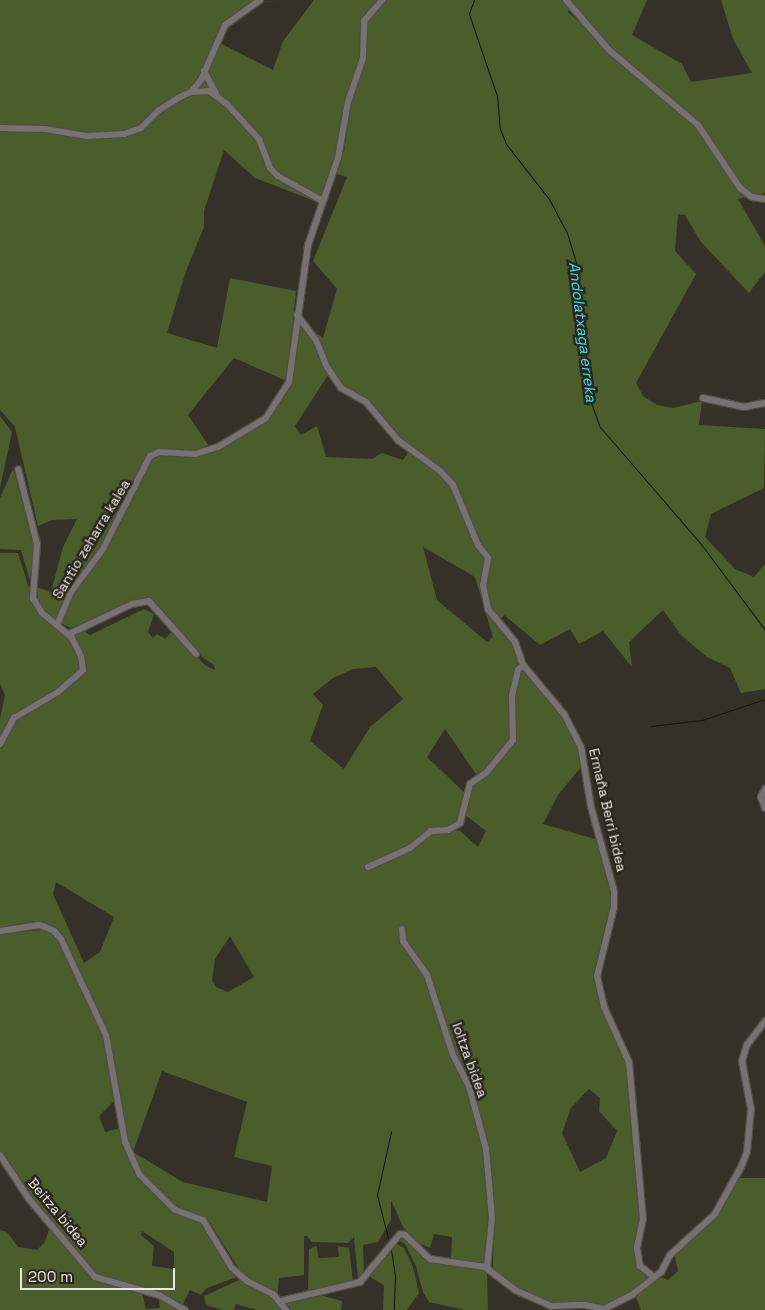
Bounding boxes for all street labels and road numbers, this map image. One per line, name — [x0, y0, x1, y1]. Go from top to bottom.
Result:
street label: Santio zeharra kalea — [49, 476, 133, 602]
street label: Ermaña Berri bidea — [586, 747, 630, 873]
street label: Ioltza bidea — [449, 1020, 491, 1100]
street label: Beitza bidea — [25, 1174, 91, 1250]

